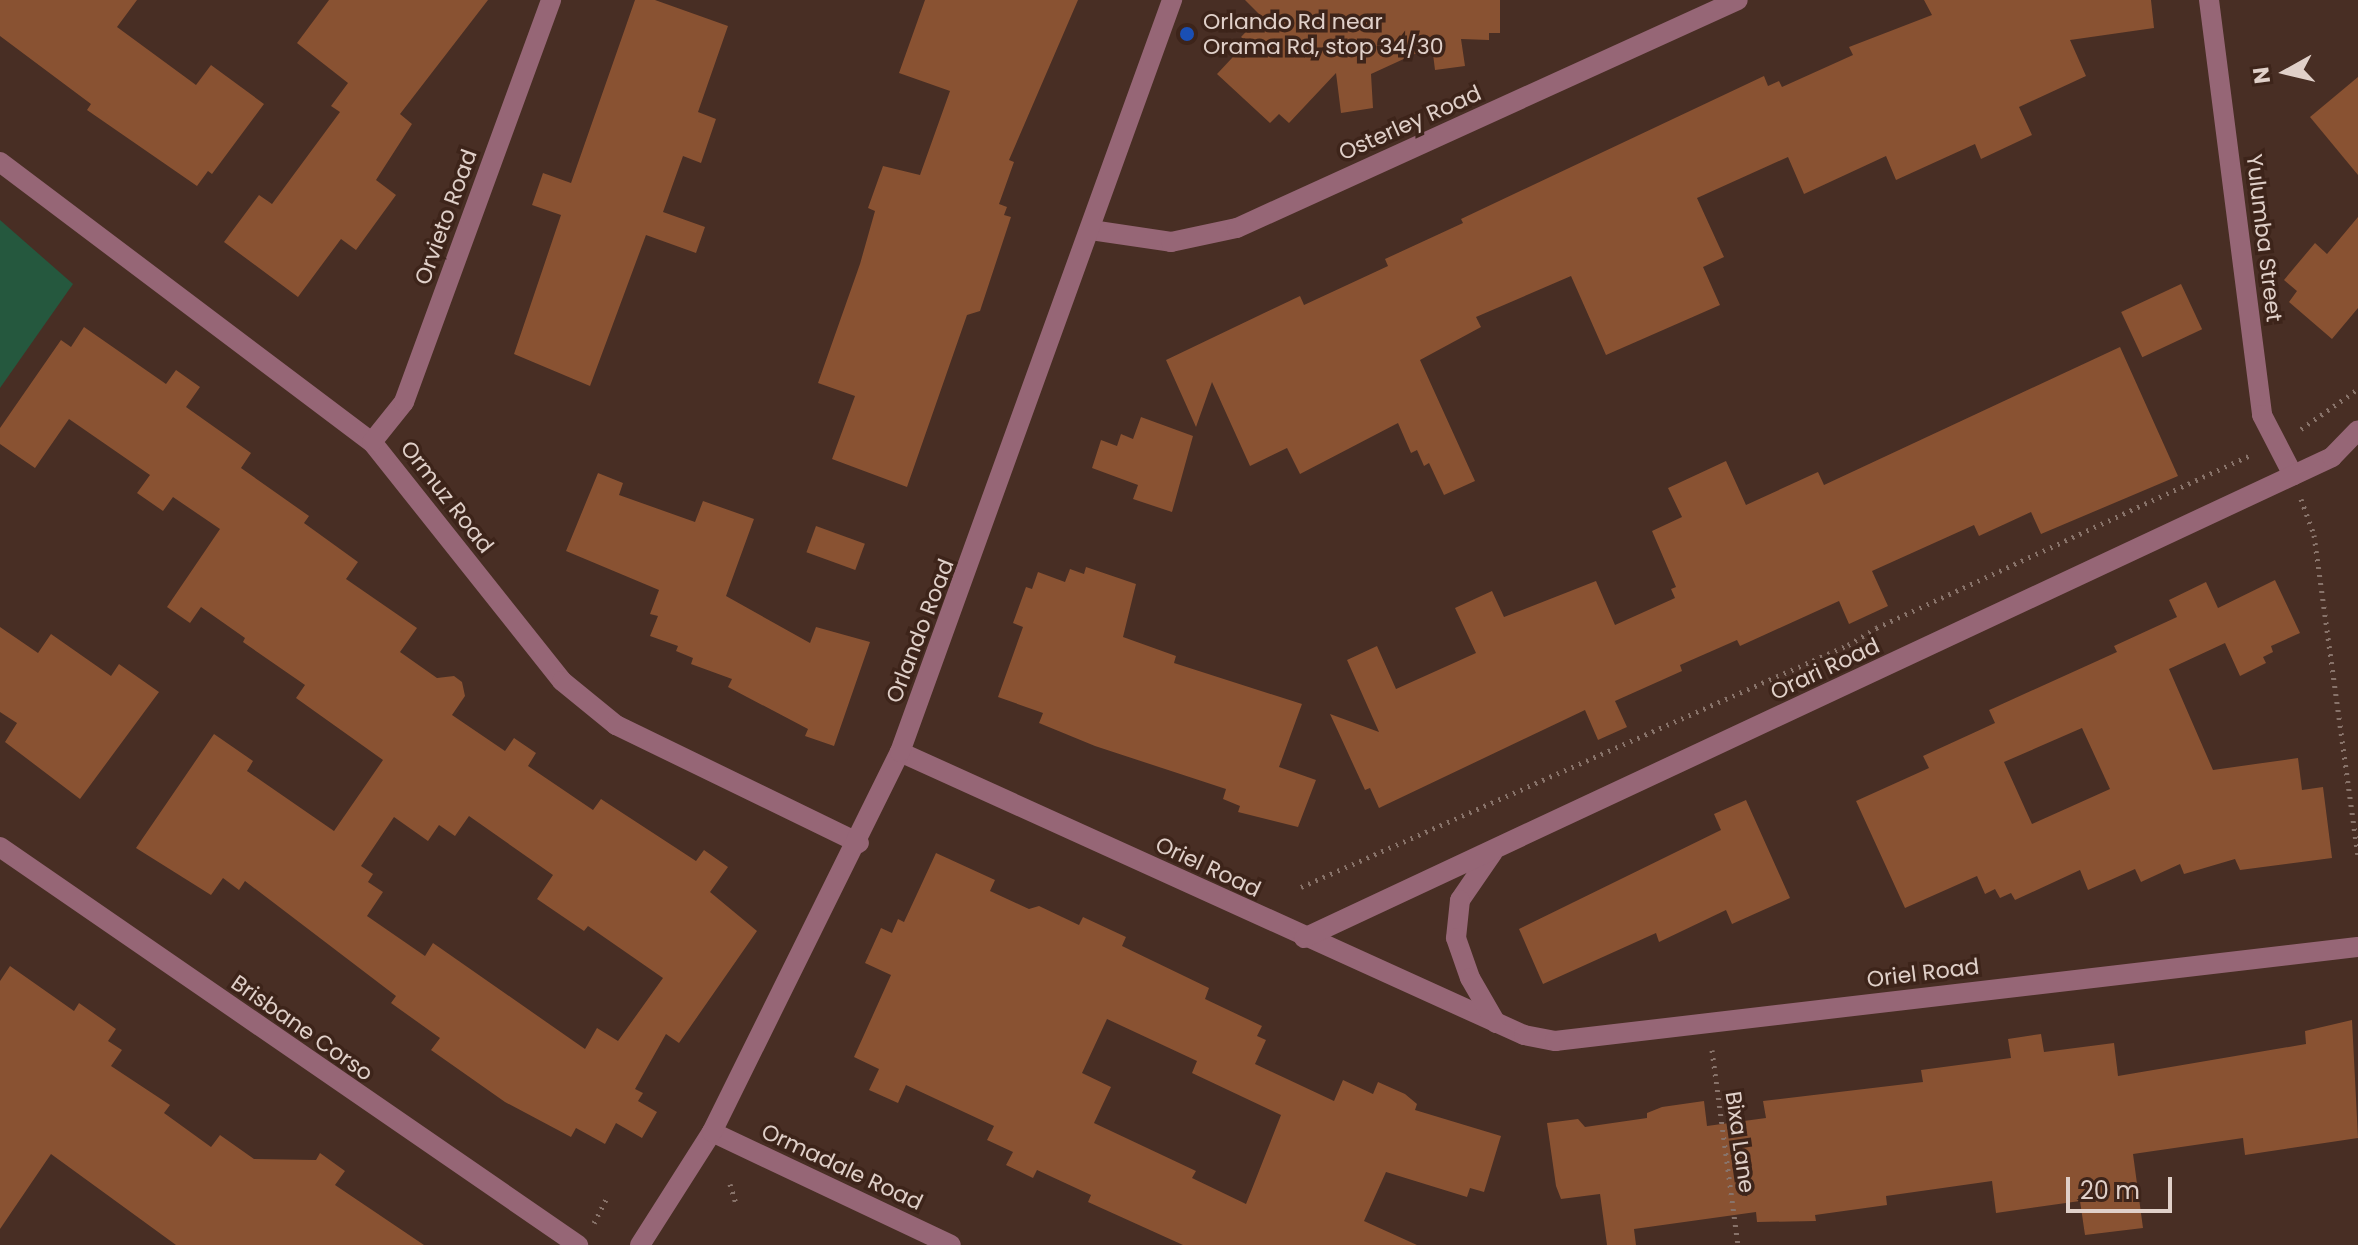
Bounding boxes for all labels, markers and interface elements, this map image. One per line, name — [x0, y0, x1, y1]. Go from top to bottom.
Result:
place label: Orlando Rd near Orama Rd, stop 34/30 — [1203, 8, 1444, 60]
marker: Orlando Rd near Orama Rd, stop 34/30 — [1178, 25, 1196, 43]
north arrow — [2246, 32, 2326, 112]
text: N — [2245, 65, 2278, 86]
street label: Osterley Road — [1335, 80, 1485, 166]
street label: Orvieto Road — [409, 146, 483, 288]
street label: Yulumba Street — [2241, 152, 2287, 324]
street label: Ormuz Road — [395, 436, 499, 558]
street label: Orlando Road — [880, 555, 960, 707]
street label: Orari Road — [1766, 632, 1884, 706]
street label: Oriel Road — [1151, 831, 1265, 903]
street label: Oriel Road — [1865, 953, 1981, 993]
street label: Brisbane Corso — [226, 969, 378, 1087]
street label: Bixa Lane — [1720, 1090, 1760, 1194]
street label: Ormadale Road — [757, 1118, 927, 1216]
scale bar — [2070, 1161, 2176, 1211]
text: 20 m — [2080, 1174, 2140, 1207]

